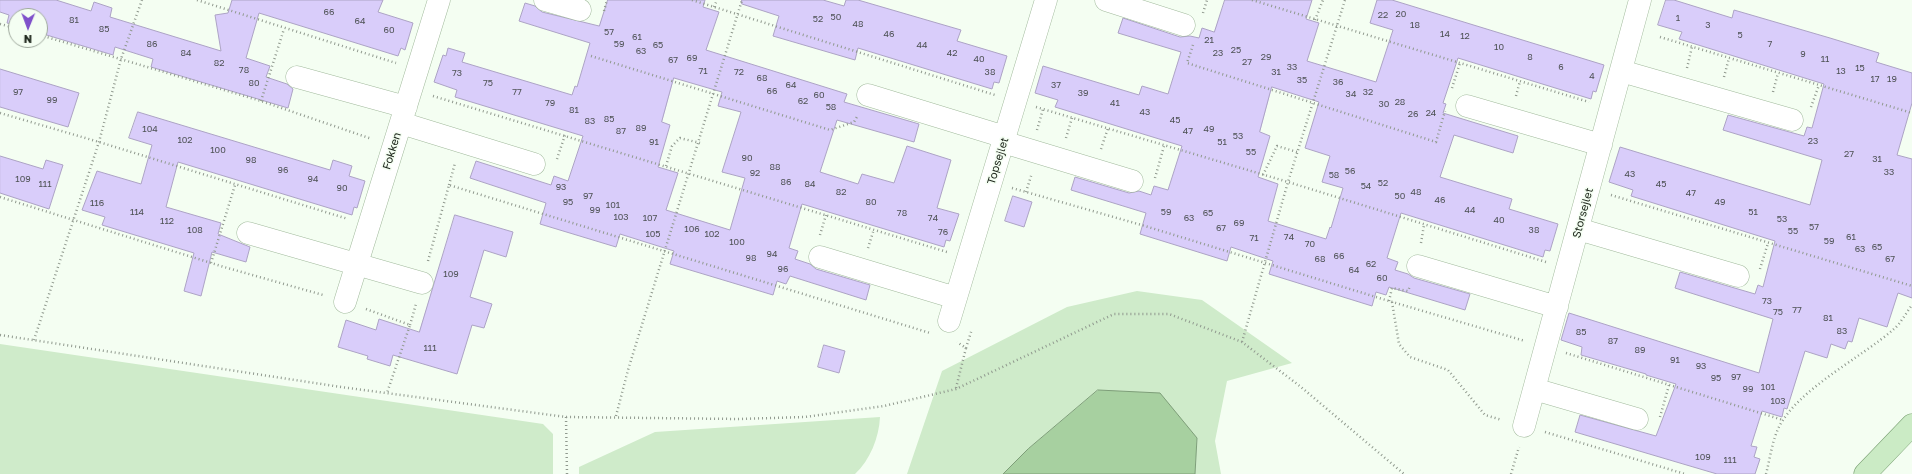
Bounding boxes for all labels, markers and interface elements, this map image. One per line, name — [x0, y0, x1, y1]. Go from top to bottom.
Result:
house number: 66 — [324, 7, 334, 17]
north arrow — [8, 8, 48, 48]
house number: 20 — [1396, 9, 1406, 19]
house number: 22 — [1378, 10, 1388, 20]
house number: 50 — [831, 12, 841, 22]
house number: 1 — [1676, 13, 1680, 23]
house number: 52 — [813, 14, 823, 24]
house number: 81 — [69, 15, 79, 25]
house number: 64 — [355, 16, 365, 26]
house number: 48 — [853, 19, 863, 29]
house number: 18 — [1410, 20, 1420, 30]
house number: 3 — [1705, 20, 1711, 30]
house number: 85 — [99, 24, 109, 34]
house number: 60 — [383, 25, 395, 35]
house number: 57 — [604, 27, 614, 37]
house number: 46 — [884, 29, 894, 39]
house number: 14 — [1440, 29, 1450, 39]
house number: 5 — [1737, 30, 1743, 40]
house number: 12 — [1460, 31, 1470, 41]
house number: 61 — [632, 32, 642, 42]
text: N — [23, 33, 32, 46]
house number: 21 — [1204, 35, 1214, 45]
house number: 86 — [147, 39, 157, 49]
house number: 59 — [614, 39, 624, 49]
house number: 7 — [1768, 39, 1772, 49]
house number: 65 — [653, 40, 663, 50]
house number: 44 — [917, 40, 927, 50]
house number: 10 — [1494, 42, 1504, 52]
house number: 25 — [1231, 45, 1241, 55]
house number: 63 — [636, 46, 646, 56]
house number: 84 — [181, 48, 191, 58]
house number: 42 — [947, 48, 957, 58]
house number: 23 — [1213, 48, 1223, 58]
house number: 9 — [1800, 49, 1806, 59]
house number: 29 — [1261, 52, 1271, 62]
house number: 8 — [1527, 52, 1533, 62]
house number: 69 — [687, 53, 697, 63]
house number: 40 — [973, 54, 985, 64]
house number: 11 — [1821, 54, 1829, 64]
house number: 67 — [668, 55, 678, 65]
house number: 27 — [1242, 57, 1252, 67]
house number: 82 — [214, 58, 224, 68]
house number: 33 — [1287, 62, 1297, 72]
house number: 6 — [1558, 62, 1564, 72]
house number: 15 — [1855, 63, 1865, 73]
house number: 78 — [239, 65, 249, 75]
house number: 71 — [698, 66, 708, 76]
house number: 13 — [1836, 66, 1846, 76]
house number: 72 — [734, 67, 744, 77]
house number: 38 — [985, 67, 995, 77]
house number: 31 — [1271, 67, 1281, 77]
house number: 73 — [452, 68, 462, 78]
house number: 4 — [1589, 71, 1595, 81]
house number: 68 — [757, 73, 767, 83]
house number: 17 — [1870, 74, 1880, 84]
house number: 19 — [1887, 74, 1897, 84]
house number: 35 — [1297, 75, 1307, 85]
house number: 36 — [1333, 77, 1343, 87]
house number: 80 — [248, 78, 260, 88]
house number: 75 — [483, 78, 493, 88]
house number: 64 — [786, 80, 796, 90]
house number: 37 — [1051, 80, 1061, 90]
house number: 66 — [767, 86, 777, 96]
house number: 97 — [13, 87, 23, 97]
house number: 77 — [512, 87, 522, 97]
house number: 32 — [1363, 87, 1373, 97]
house number: 39 — [1078, 88, 1088, 98]
house number: 34 — [1346, 89, 1356, 99]
house number: 60 — [813, 90, 825, 100]
house number: 99 — [47, 95, 57, 105]
house number: 62 — [798, 96, 808, 106]
house number: 28 — [1395, 97, 1405, 107]
house number: 79 — [545, 98, 555, 108]
house number: 41 — [1110, 98, 1120, 108]
house number: 30 — [1379, 99, 1389, 109]
house number: 58 — [826, 102, 836, 112]
house number: 81 — [569, 105, 579, 115]
house number: 43 — [1140, 107, 1150, 117]
house number: 24 — [1426, 108, 1436, 118]
house number: 26 — [1408, 109, 1418, 119]
house number: 85 — [604, 114, 614, 124]
house number: 45 — [1170, 115, 1180, 125]
house number: 83 — [585, 116, 595, 126]
house number: 89 — [636, 123, 646, 133]
house number: 104 — [142, 124, 158, 134]
house number: 49 — [1204, 124, 1214, 134]
house number: 87 — [616, 126, 626, 136]
house number: 47 — [1183, 126, 1193, 136]
street label: Fokken — [380, 131, 404, 171]
house number: 53 — [1233, 131, 1243, 141]
house number: 102 — [177, 135, 193, 145]
street label: Topsejlet — [985, 136, 1011, 186]
house number: 23 — [1808, 136, 1818, 146]
house number: 91 — [649, 137, 659, 147]
house number: 51 — [1217, 137, 1227, 147]
house number: 100 — [210, 145, 226, 155]
house number: 55 — [1246, 147, 1256, 157]
house number: 27 — [1844, 149, 1854, 159]
house number: 90 — [741, 153, 753, 163]
house number: 31 — [1872, 154, 1882, 164]
house number: 98 — [246, 155, 256, 165]
house number: 88 — [770, 162, 780, 172]
house number: 96 — [278, 165, 288, 175]
house number: 56 — [1345, 166, 1355, 176]
house number: 33 — [1884, 167, 1894, 177]
house number: 92 — [750, 168, 760, 178]
house number: 43 — [1625, 169, 1635, 179]
house number: 58 — [1329, 170, 1339, 180]
house number: 109 — [15, 174, 31, 184]
house number: 94 — [308, 174, 318, 184]
house number: 86 — [781, 177, 791, 187]
house number: 52 — [1378, 178, 1388, 188]
house number: 111 — [38, 179, 52, 189]
house number: 84 — [805, 179, 815, 189]
house number: 45 — [1656, 179, 1666, 189]
house number: 54 — [1361, 181, 1371, 191]
house number: 93 — [556, 182, 566, 192]
house number: 90 — [336, 183, 348, 193]
street label: Storsejlet — [1570, 186, 1596, 240]
house number: 82 — [836, 187, 846, 197]
house number: 48 — [1411, 187, 1421, 197]
house number: 47 — [1686, 188, 1696, 198]
house number: 97 — [583, 191, 593, 201]
house number: 50 — [1395, 191, 1405, 201]
house number: 46 — [1435, 195, 1445, 205]
house number: 95 — [563, 197, 573, 207]
house number: 80 — [865, 197, 877, 207]
house number: 49 — [1715, 197, 1725, 207]
house number: 116 — [90, 198, 104, 208]
house number: 101 — [606, 200, 620, 210]
house number: 99 — [590, 205, 600, 215]
house number: 44 — [1465, 205, 1475, 215]
house number: 114 — [130, 207, 144, 217]
house number: 59 — [1161, 207, 1171, 217]
house number: 51 — [1748, 207, 1758, 217]
house number: 78 — [897, 208, 907, 218]
house number: 65 — [1203, 208, 1213, 218]
house number: 103 — [613, 212, 629, 222]
house number: 107 — [643, 213, 657, 223]
house number: 74 — [928, 213, 938, 223]
house number: 63 — [1184, 213, 1194, 223]
house number: 53 — [1777, 214, 1787, 224]
house number: 40 — [1493, 215, 1505, 225]
house number: 112 — [160, 216, 174, 226]
house number: 69 — [1234, 218, 1244, 228]
house number: 57 — [1809, 222, 1819, 232]
house number: 67 — [1216, 223, 1226, 233]
house number: 106 — [684, 224, 700, 234]
house number: 108 — [187, 225, 203, 235]
house number: 38 — [1529, 225, 1539, 235]
house number: 55 — [1788, 226, 1798, 236]
house number: 76 — [938, 227, 948, 237]
house number: 105 — [645, 229, 661, 239]
house number: 102 — [704, 229, 720, 239]
house number: 74 — [1284, 232, 1294, 242]
house number: 61 — [1846, 232, 1856, 242]
house number: 71 — [1249, 233, 1259, 243]
house number: 59 — [1824, 236, 1834, 246]
house number: 100 — [729, 237, 745, 247]
house number: 70 — [1305, 239, 1315, 249]
house number: 65 — [1872, 242, 1882, 252]
house number: 63 — [1855, 244, 1865, 254]
house number: 94 — [767, 249, 777, 259]
house number: 66 — [1334, 251, 1344, 261]
house number: 98 — [746, 253, 756, 263]
house number: 68 — [1315, 254, 1325, 264]
house number: 67 — [1885, 254, 1895, 264]
house number: 62 — [1366, 259, 1376, 269]
house number: 96 — [778, 264, 788, 274]
house number: 64 — [1349, 265, 1359, 275]
house number: 109 — [443, 269, 459, 279]
house number: 60 — [1376, 273, 1388, 283]
house number: 73 — [1762, 296, 1772, 306]
house number: 77 — [1792, 305, 1802, 315]
house number: 75 — [1773, 307, 1783, 317]
house number: 81 — [1823, 313, 1833, 323]
house number: 83 — [1837, 326, 1847, 336]
house number: 85 — [1576, 327, 1586, 337]
house number: 87 — [1608, 336, 1618, 346]
house number: 111 — [423, 343, 437, 353]
house number: 89 — [1635, 345, 1645, 355]
house number: 91 — [1670, 355, 1680, 365]
house number: 93 — [1696, 361, 1706, 371]
house number: 97 — [1731, 372, 1741, 382]
house number: 95 — [1711, 373, 1721, 383]
house number: 101 — [1761, 382, 1775, 392]
house number: 99 — [1743, 384, 1753, 394]
house number: 103 — [1770, 396, 1786, 406]
house number: 109 — [1695, 452, 1711, 462]
house number: 111 — [1723, 455, 1737, 465]

